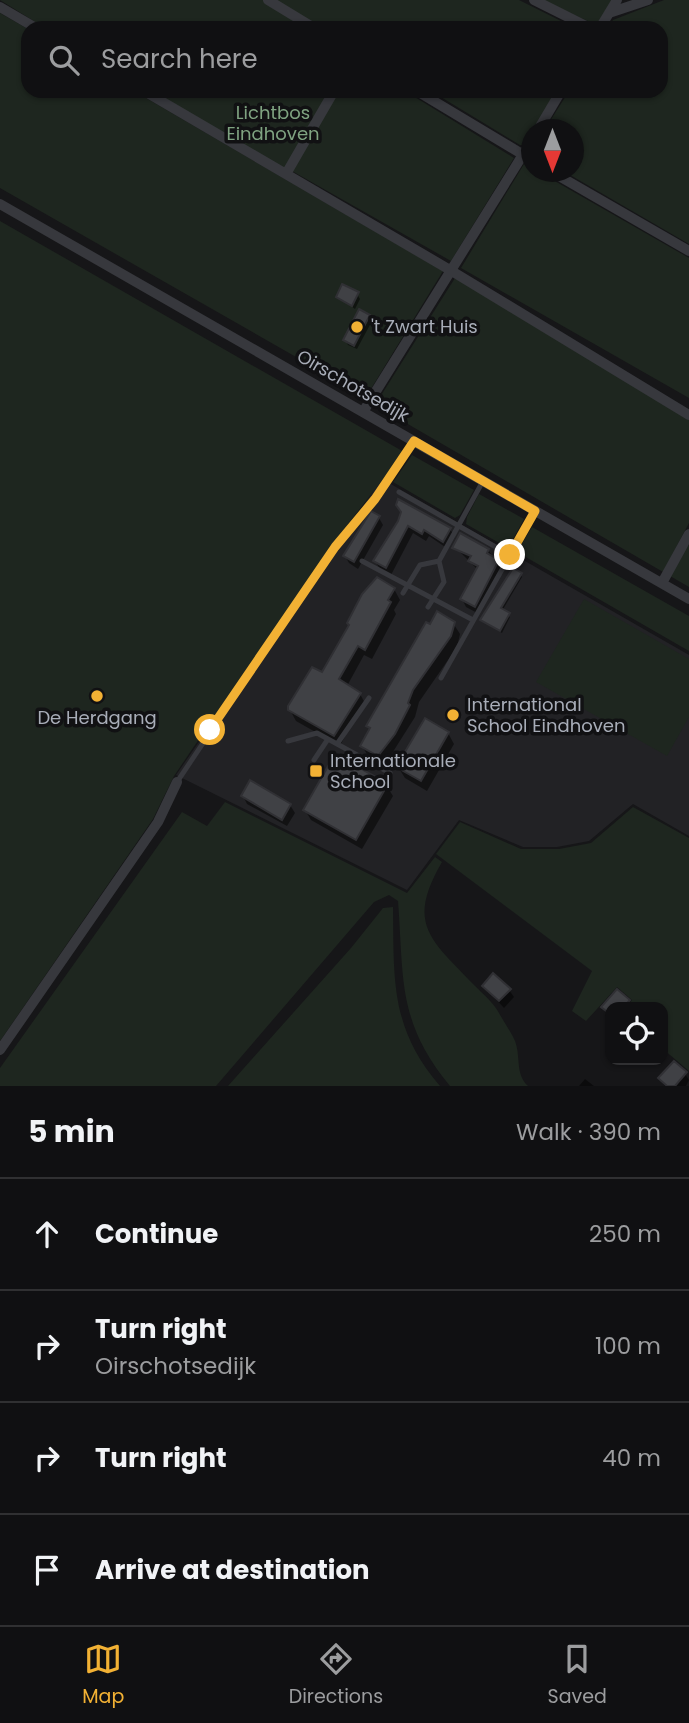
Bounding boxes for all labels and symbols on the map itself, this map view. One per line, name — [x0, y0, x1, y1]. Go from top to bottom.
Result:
park label: Lichtbos Eindhoven — [226, 100, 320, 146]
north arrow — [521, 119, 584, 182]
place label: 't Zwart Huis — [371, 314, 478, 339]
marker: 't Zwart Huis — [349, 319, 365, 335]
street label: Oirschotsedijk — [292, 343, 415, 428]
route end — [494, 539, 525, 570]
marker: De Herdgang — [89, 688, 105, 704]
place label: International School Eindhoven — [467, 692, 625, 738]
place label: De Herdgang — [37, 705, 157, 730]
marker: International School Eindhoven — [445, 707, 461, 723]
route start — [194, 714, 225, 745]
place label: Internationale School — [330, 748, 456, 794]
marker: Internationale School — [308, 763, 324, 779]

